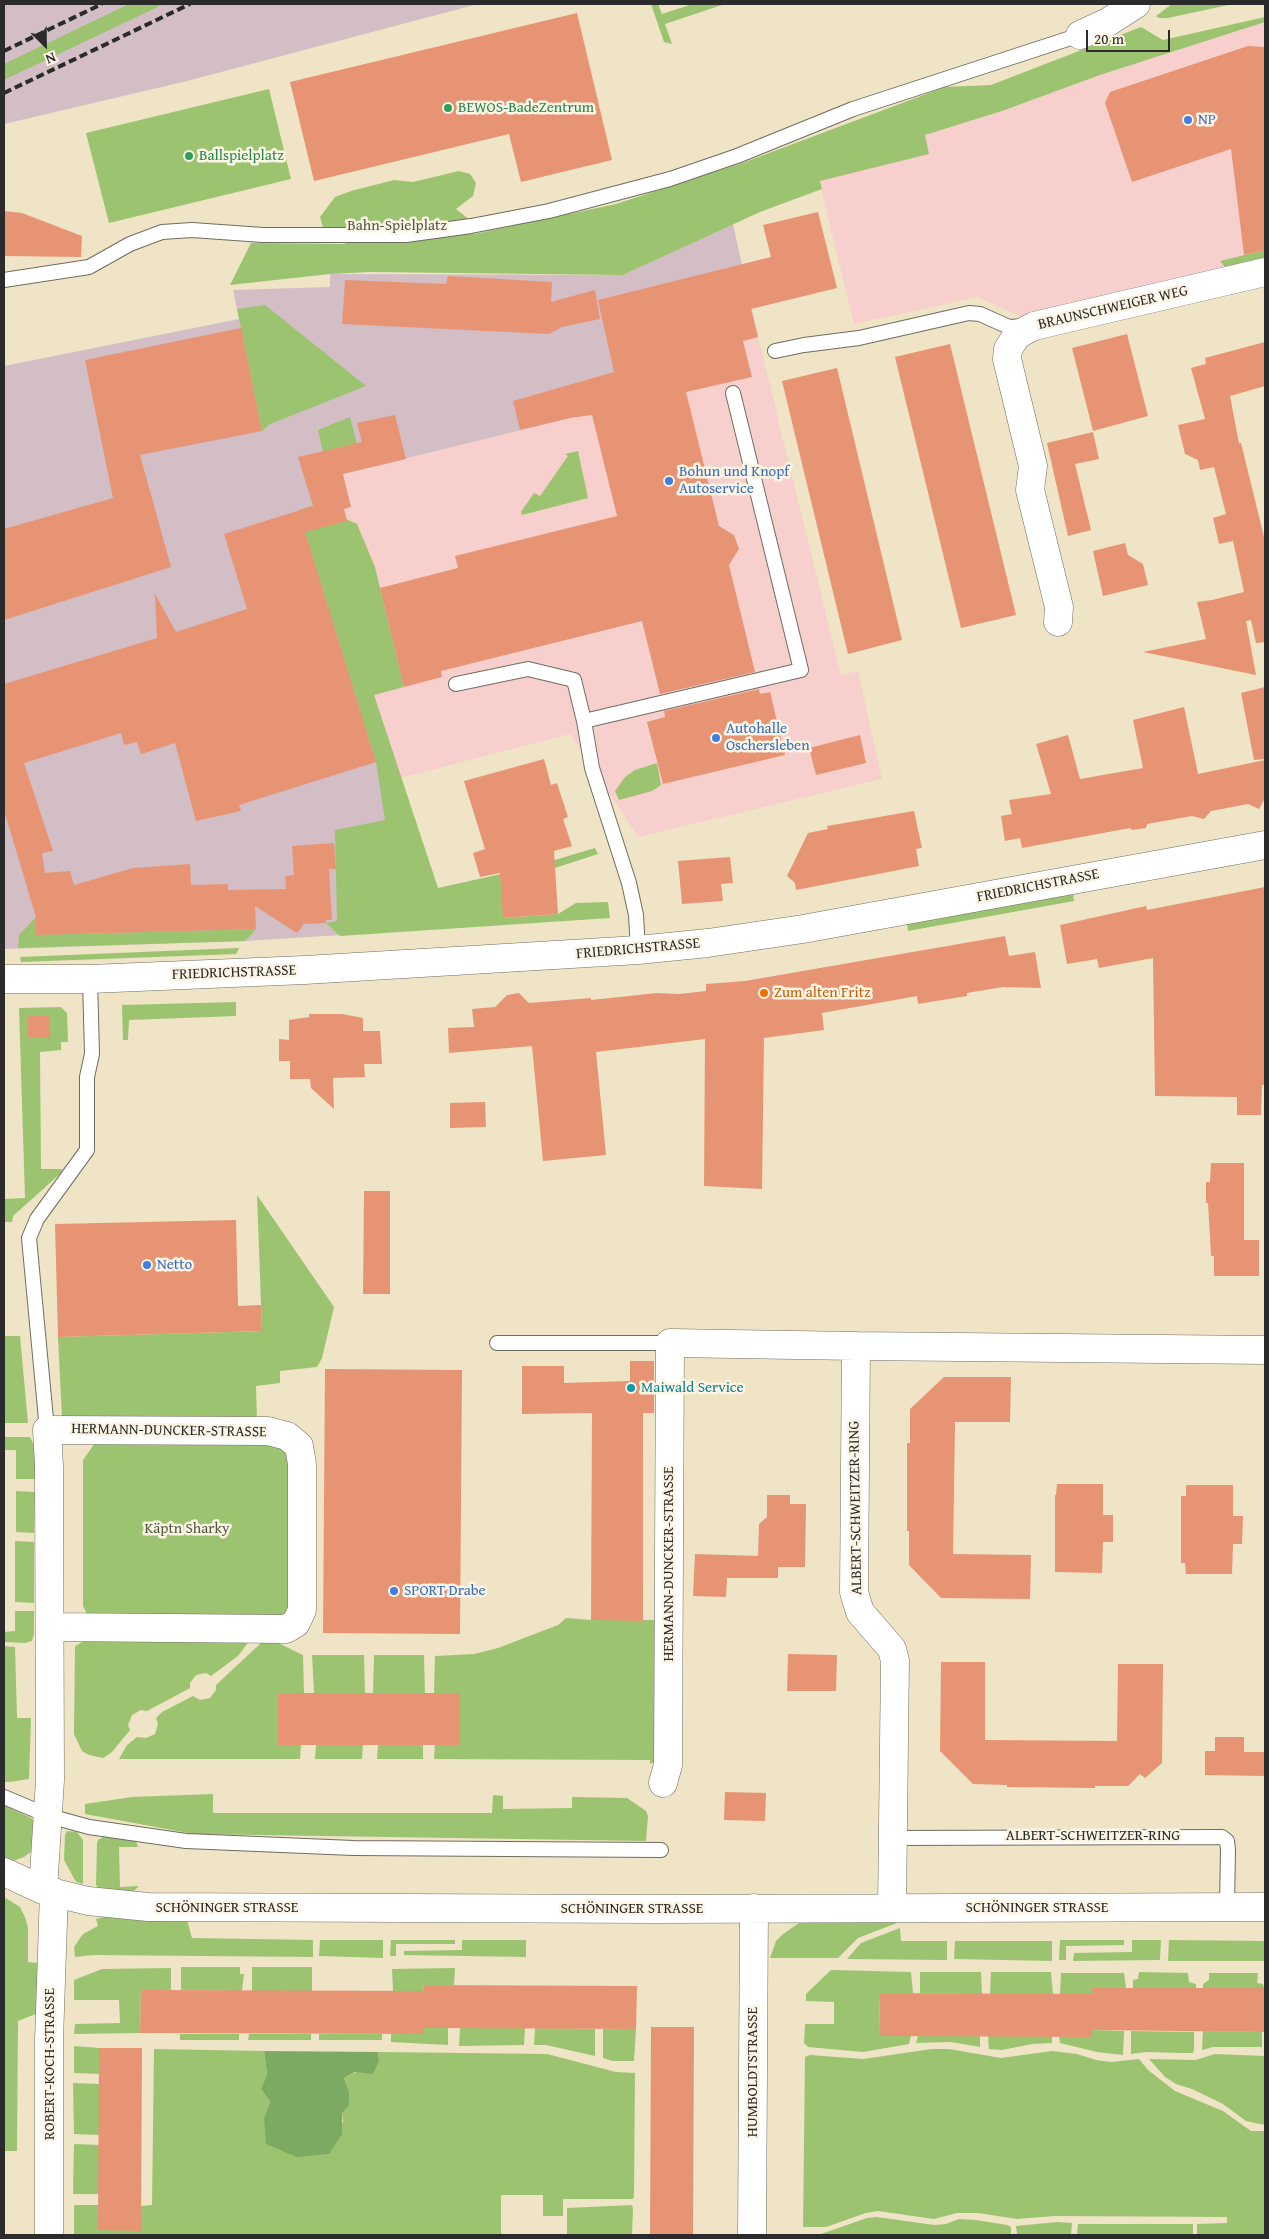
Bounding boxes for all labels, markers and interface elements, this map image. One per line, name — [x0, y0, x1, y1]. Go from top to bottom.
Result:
north arrow — [20, 20, 70, 70]
scale bar — [1089, 20, 1173, 52]
text: 20 m — [1094, 28, 1124, 49]
text: N — [43, 48, 59, 70]
place label: BEWOS-BadeZentrum — [458, 99, 594, 117]
marker: BEWOS-BadeZentrum — [442, 102, 454, 114]
place label: NP — [1198, 111, 1216, 129]
marker: NP — [1182, 114, 1194, 126]
place label: Ballspielplatz — [199, 147, 284, 165]
marker: Ballspielplatz — [183, 150, 195, 162]
park label: Bahn-Spielplatz — [347, 217, 447, 235]
street label: BRAUNSCHWEIGER WEG — [1036, 282, 1190, 334]
place label: Bohun und Knopf Autoservice — [679, 463, 789, 498]
marker: Bohun und Knopf Autoservice — [663, 475, 675, 487]
place label: Autohalle Oschersleben — [726, 720, 810, 755]
marker: Autohalle Oschersleben — [710, 732, 722, 744]
street label: FRIEDRICHSTRASSE — [975, 865, 1101, 907]
street label: FRIEDRICHSTRASSE — [575, 935, 701, 963]
street label: FRIEDRICHSTRASSE — [172, 962, 296, 984]
place label: Zum alten Fritz — [774, 984, 871, 1002]
marker: Zum alten Fritz — [758, 987, 770, 999]
place label: Netto — [157, 1256, 192, 1274]
marker: Netto — [141, 1259, 153, 1271]
place label: Maiwald Service — [641, 1379, 744, 1397]
marker: Maiwald Service — [625, 1382, 637, 1394]
street label: HERMANN-DUNCKER-STRASSE — [71, 1420, 267, 1442]
street label: ALBERT-SCHWEITZER-RING — [845, 1421, 867, 1595]
street label: HERMANN-DUNCKER-STRASSE — [660, 1466, 678, 1662]
park label: Käptn Sharky — [144, 1520, 230, 1538]
place label: SPORT Drabe — [404, 1582, 486, 1600]
marker: SPORT Drabe — [388, 1585, 400, 1597]
street label: ALBERT-SCHWEITZER-RING — [1006, 1827, 1180, 1845]
street label: SCHÖNINGER STRASSE — [156, 1899, 298, 1917]
street label: SCHÖNINGER STRASSE — [966, 1899, 1108, 1917]
street label: SCHÖNINGER STRASSE — [561, 1900, 703, 1918]
street label: ROBERT-KOCH-STRASSE — [41, 1988, 59, 2140]
street label: HUMBOLDTSTRASSE — [744, 2007, 762, 2137]

